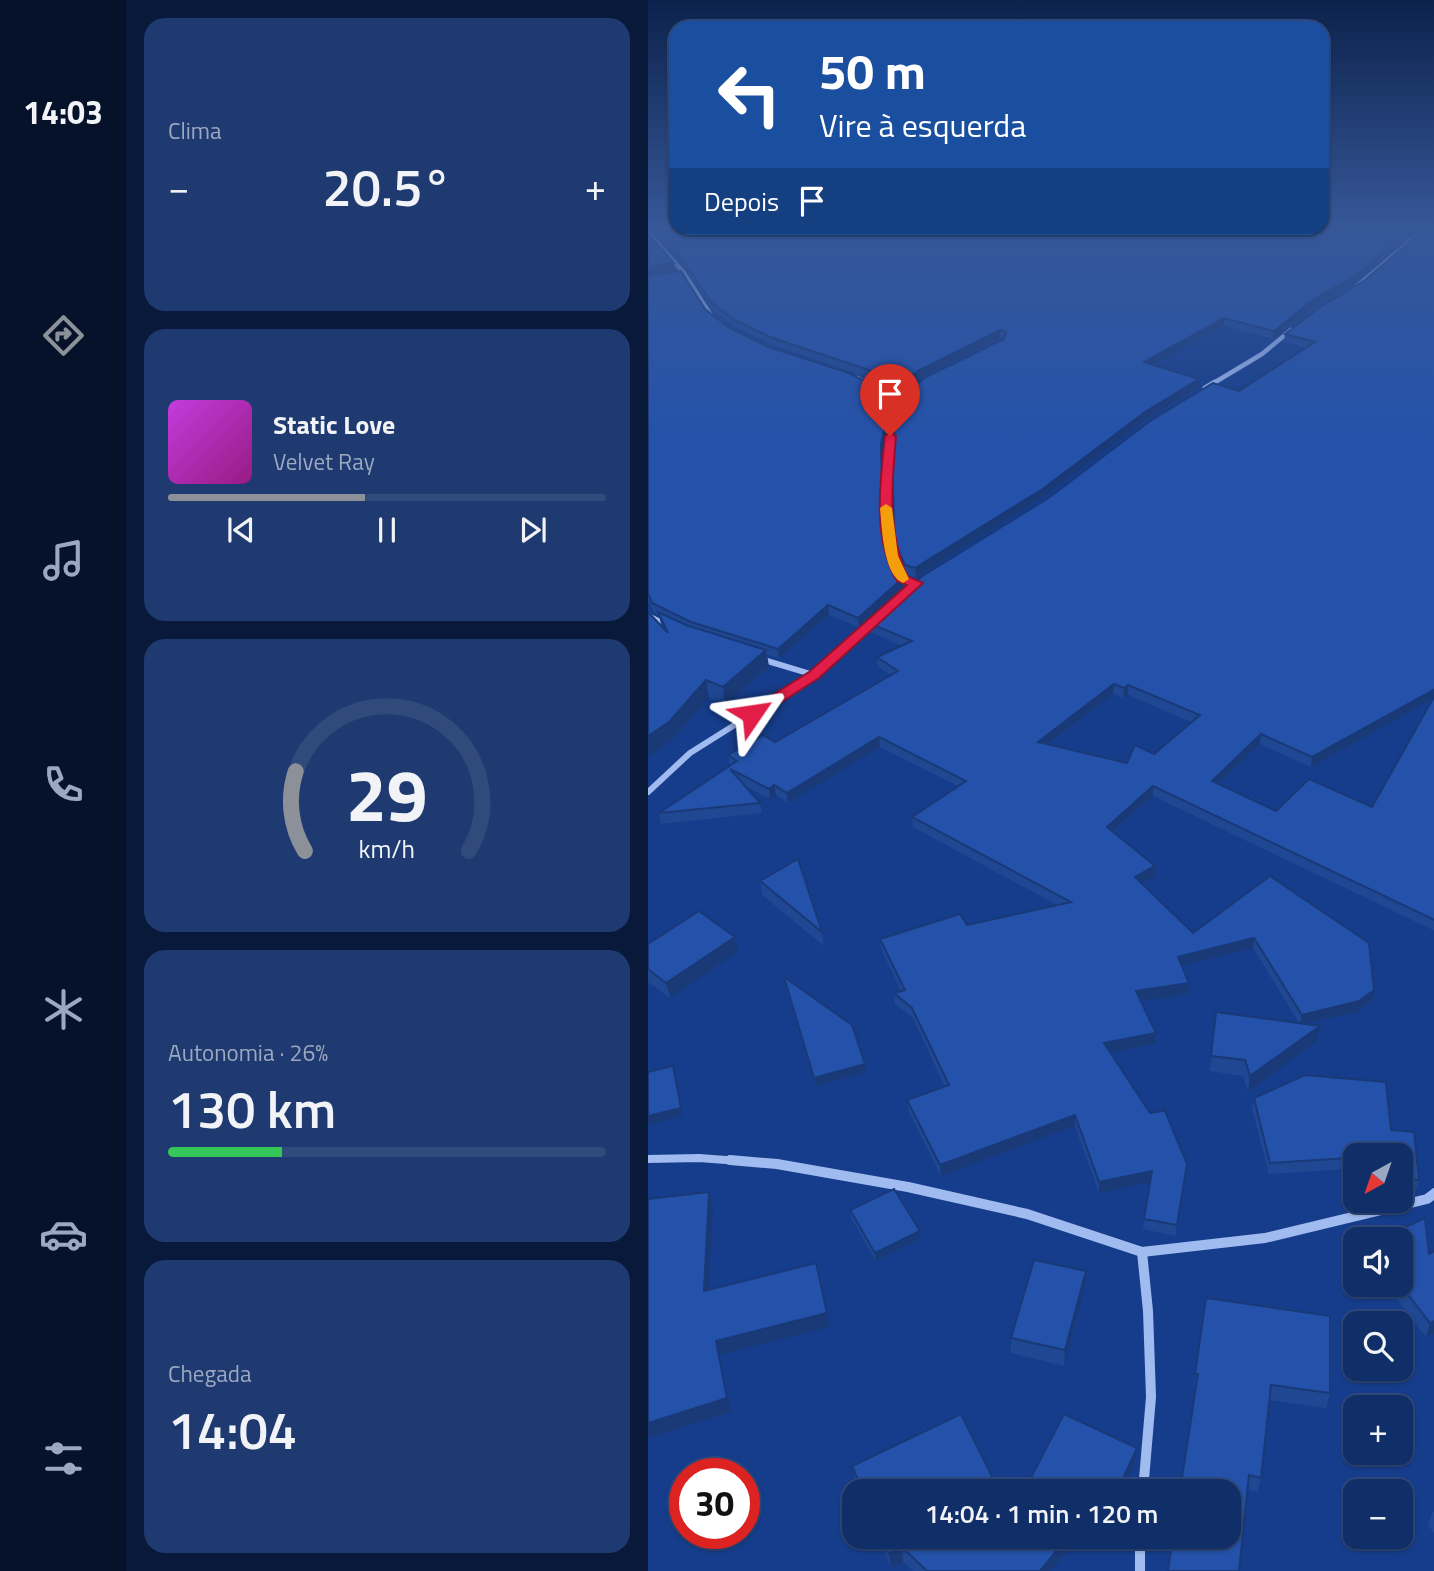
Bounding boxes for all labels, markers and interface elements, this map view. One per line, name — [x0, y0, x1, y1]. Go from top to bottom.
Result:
text: 50 m — [819, 33, 926, 108]
icon: left — [704, 49, 795, 140]
text: 14:03 — [23, 88, 103, 136]
text: Vire à esquerda — [819, 101, 1026, 149]
text: Clima — [168, 113, 222, 148]
text: 20.5° — [323, 147, 451, 226]
text: − — [168, 158, 189, 216]
text: + — [585, 158, 606, 216]
text: Depois — [704, 182, 779, 221]
icon: arrive — [793, 182, 831, 220]
icon: directions — [39, 311, 88, 360]
pin — [860, 364, 920, 436]
icon: arrive — [871, 375, 909, 413]
text: Static Love — [273, 405, 395, 444]
text: Velvet Ray — [273, 444, 375, 479]
icon: previous — [222, 511, 260, 549]
icon: pause — [368, 511, 406, 549]
icon: next — [514, 511, 552, 549]
icon: music — [39, 536, 88, 585]
position arrow — [715, 677, 789, 751]
text: 29 — [346, 740, 428, 850]
icon: phone — [39, 760, 88, 809]
text: km/h — [359, 830, 415, 868]
icon: climate — [39, 985, 88, 1034]
text: Autonomia · 26% — [168, 1035, 328, 1070]
text: 130 km — [168, 1069, 336, 1148]
north arrow — [1343, 1143, 1413, 1213]
map controls — [1343, 1143, 1413, 1549]
icon: car — [39, 1210, 88, 1259]
button: sound — [1343, 1227, 1413, 1297]
button: search — [1343, 1311, 1413, 1381]
text: Chegada — [168, 1356, 252, 1391]
text: 14:04 — [168, 1390, 297, 1469]
button: + — [1343, 1395, 1413, 1465]
icon: filters — [39, 1434, 88, 1483]
speed limit sign: 30 — [669, 1458, 760, 1549]
button: − — [1343, 1479, 1413, 1549]
text: 14:04 · 1 min · 120 m — [925, 1494, 1158, 1533]

